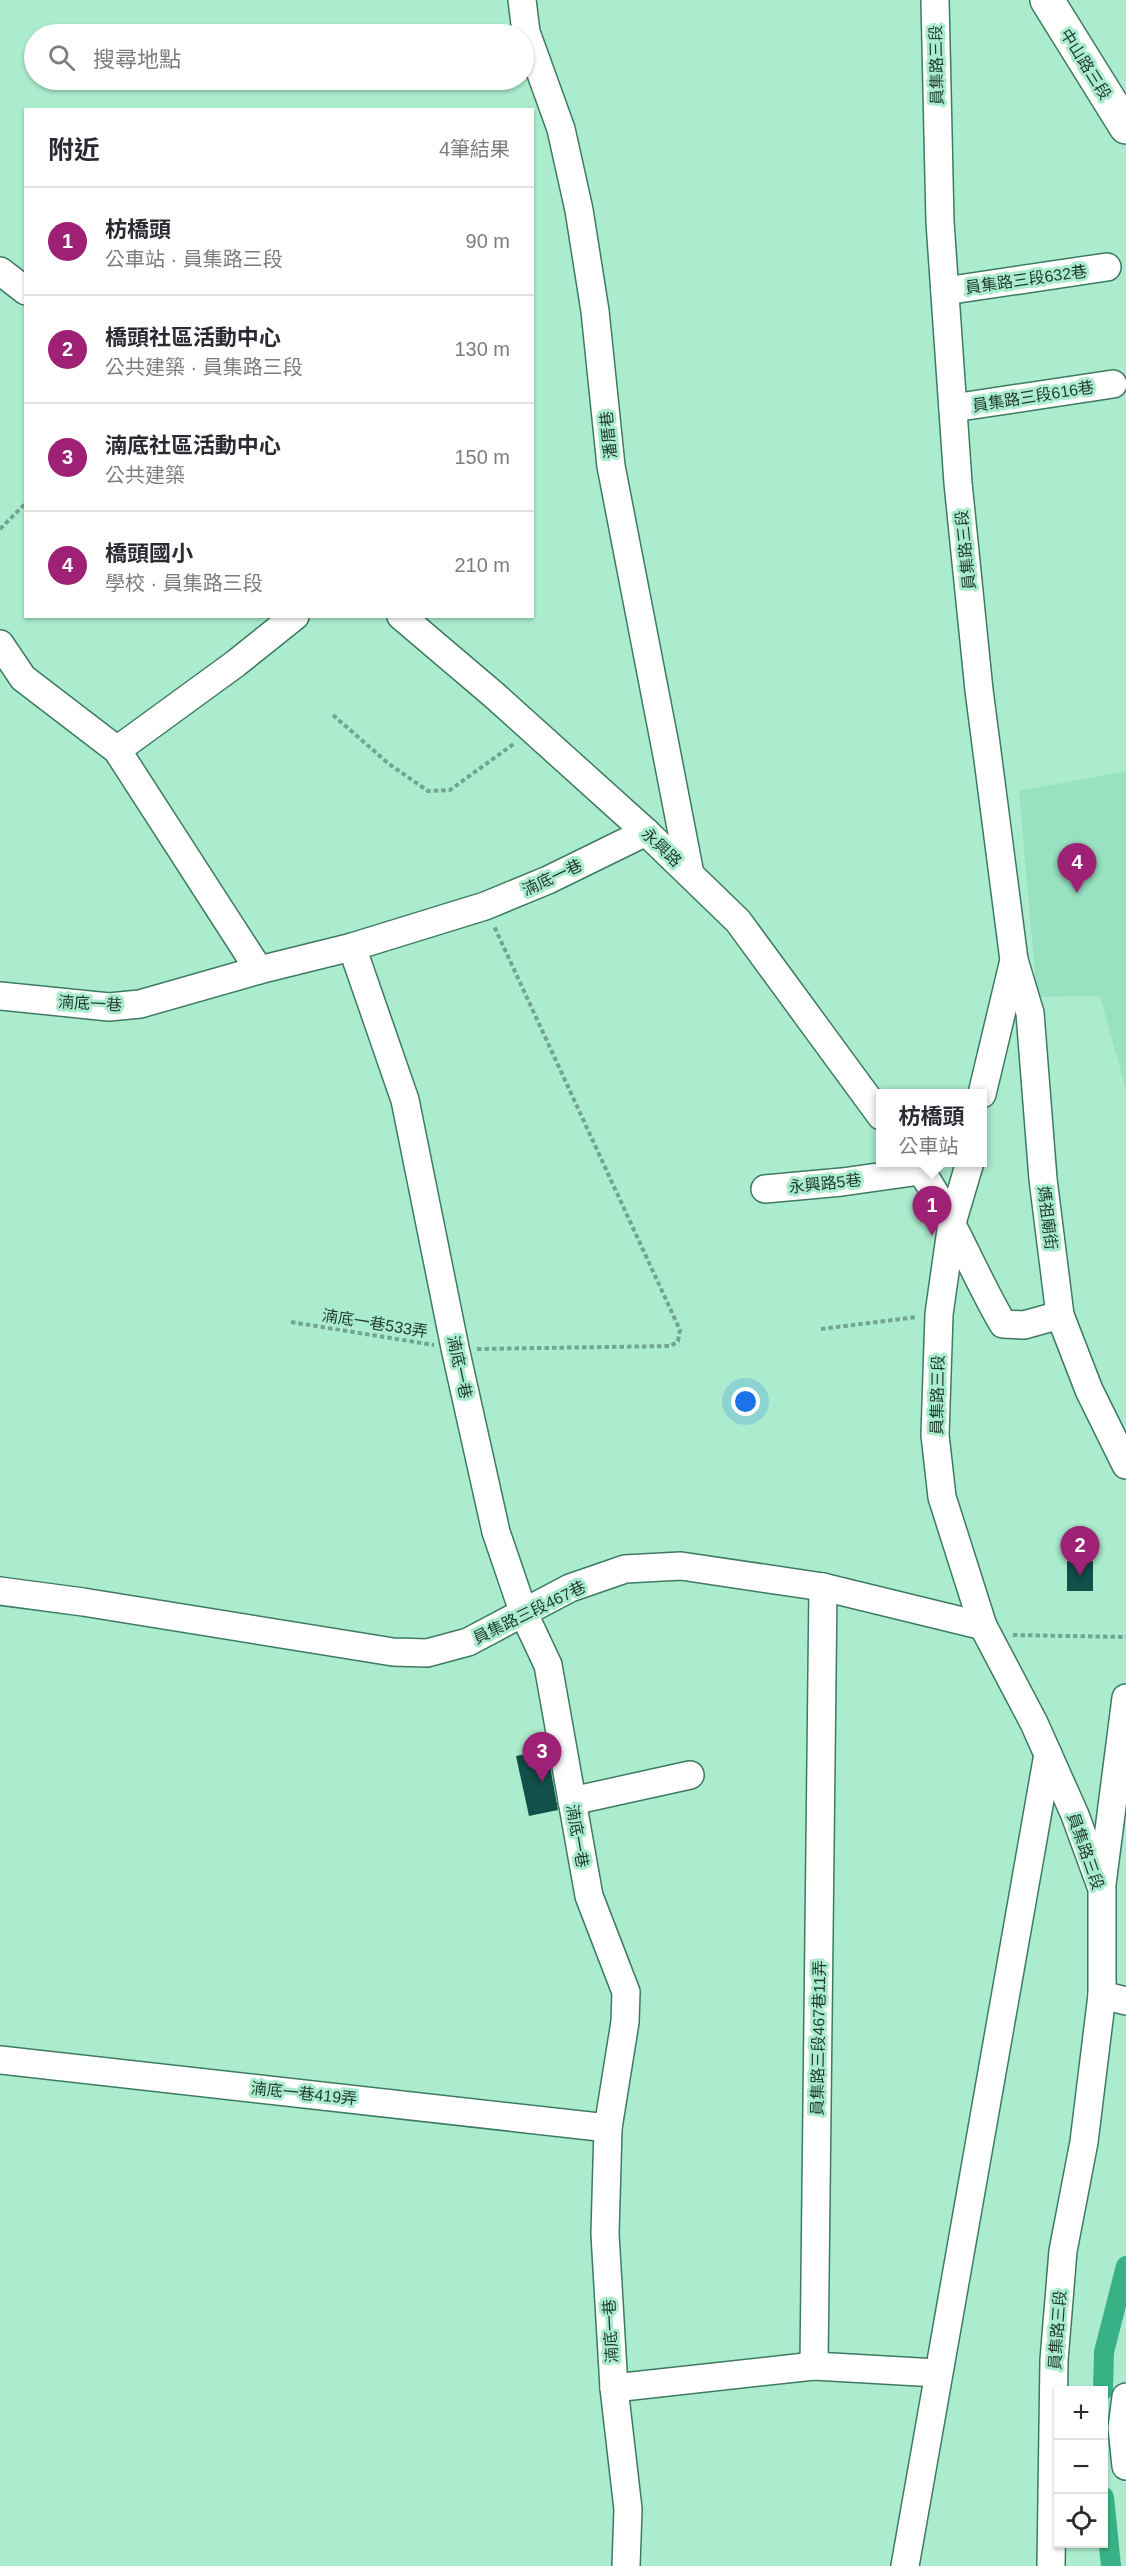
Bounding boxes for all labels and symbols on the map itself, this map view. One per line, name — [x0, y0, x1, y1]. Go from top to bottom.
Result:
street label: 員集路三段 — [927, 25, 946, 105]
street label: 中山路三段 — [1057, 26, 1114, 103]
street label: 員集路三段632巷 — [964, 263, 1088, 296]
street label: 員集路三段616巷 — [971, 379, 1095, 414]
street label: 潘厝巷 — [597, 410, 619, 460]
street label: 員集路三段 — [953, 509, 978, 591]
street label: 永興路 — [638, 825, 685, 870]
pin: 4 — [1058, 844, 1096, 893]
street label: 湳底一巷 — [520, 856, 585, 899]
street label: 湳底一巷 — [58, 993, 122, 1014]
street label: 永興路5巷 — [788, 1171, 862, 1196]
street label: 媽祖廟街 — [1035, 1185, 1060, 1251]
pin: 1 — [912, 1186, 952, 1236]
street label: 湳底一巷533弄 — [321, 1307, 429, 1340]
street label: 湳底一巷 — [445, 1334, 474, 1400]
street label: 員集路三段 — [928, 1355, 947, 1435]
your location — [731, 1387, 760, 1416]
pin: 2 — [1060, 1526, 1100, 1576]
street label: 員集路三段467巷 — [470, 1578, 588, 1647]
pin: 3 — [522, 1732, 562, 1782]
street label: 湳底一巷 — [564, 1803, 591, 1869]
street label: 員集路三段 — [1064, 1811, 1107, 1892]
street label: 員集路三段467巷11弄 — [809, 1960, 828, 2116]
street label: 湳底一巷419弄 — [250, 2079, 358, 2108]
street label: 員集路三段 — [1046, 2290, 1069, 2371]
street label: 湳底一巷 — [600, 2299, 621, 2363]

